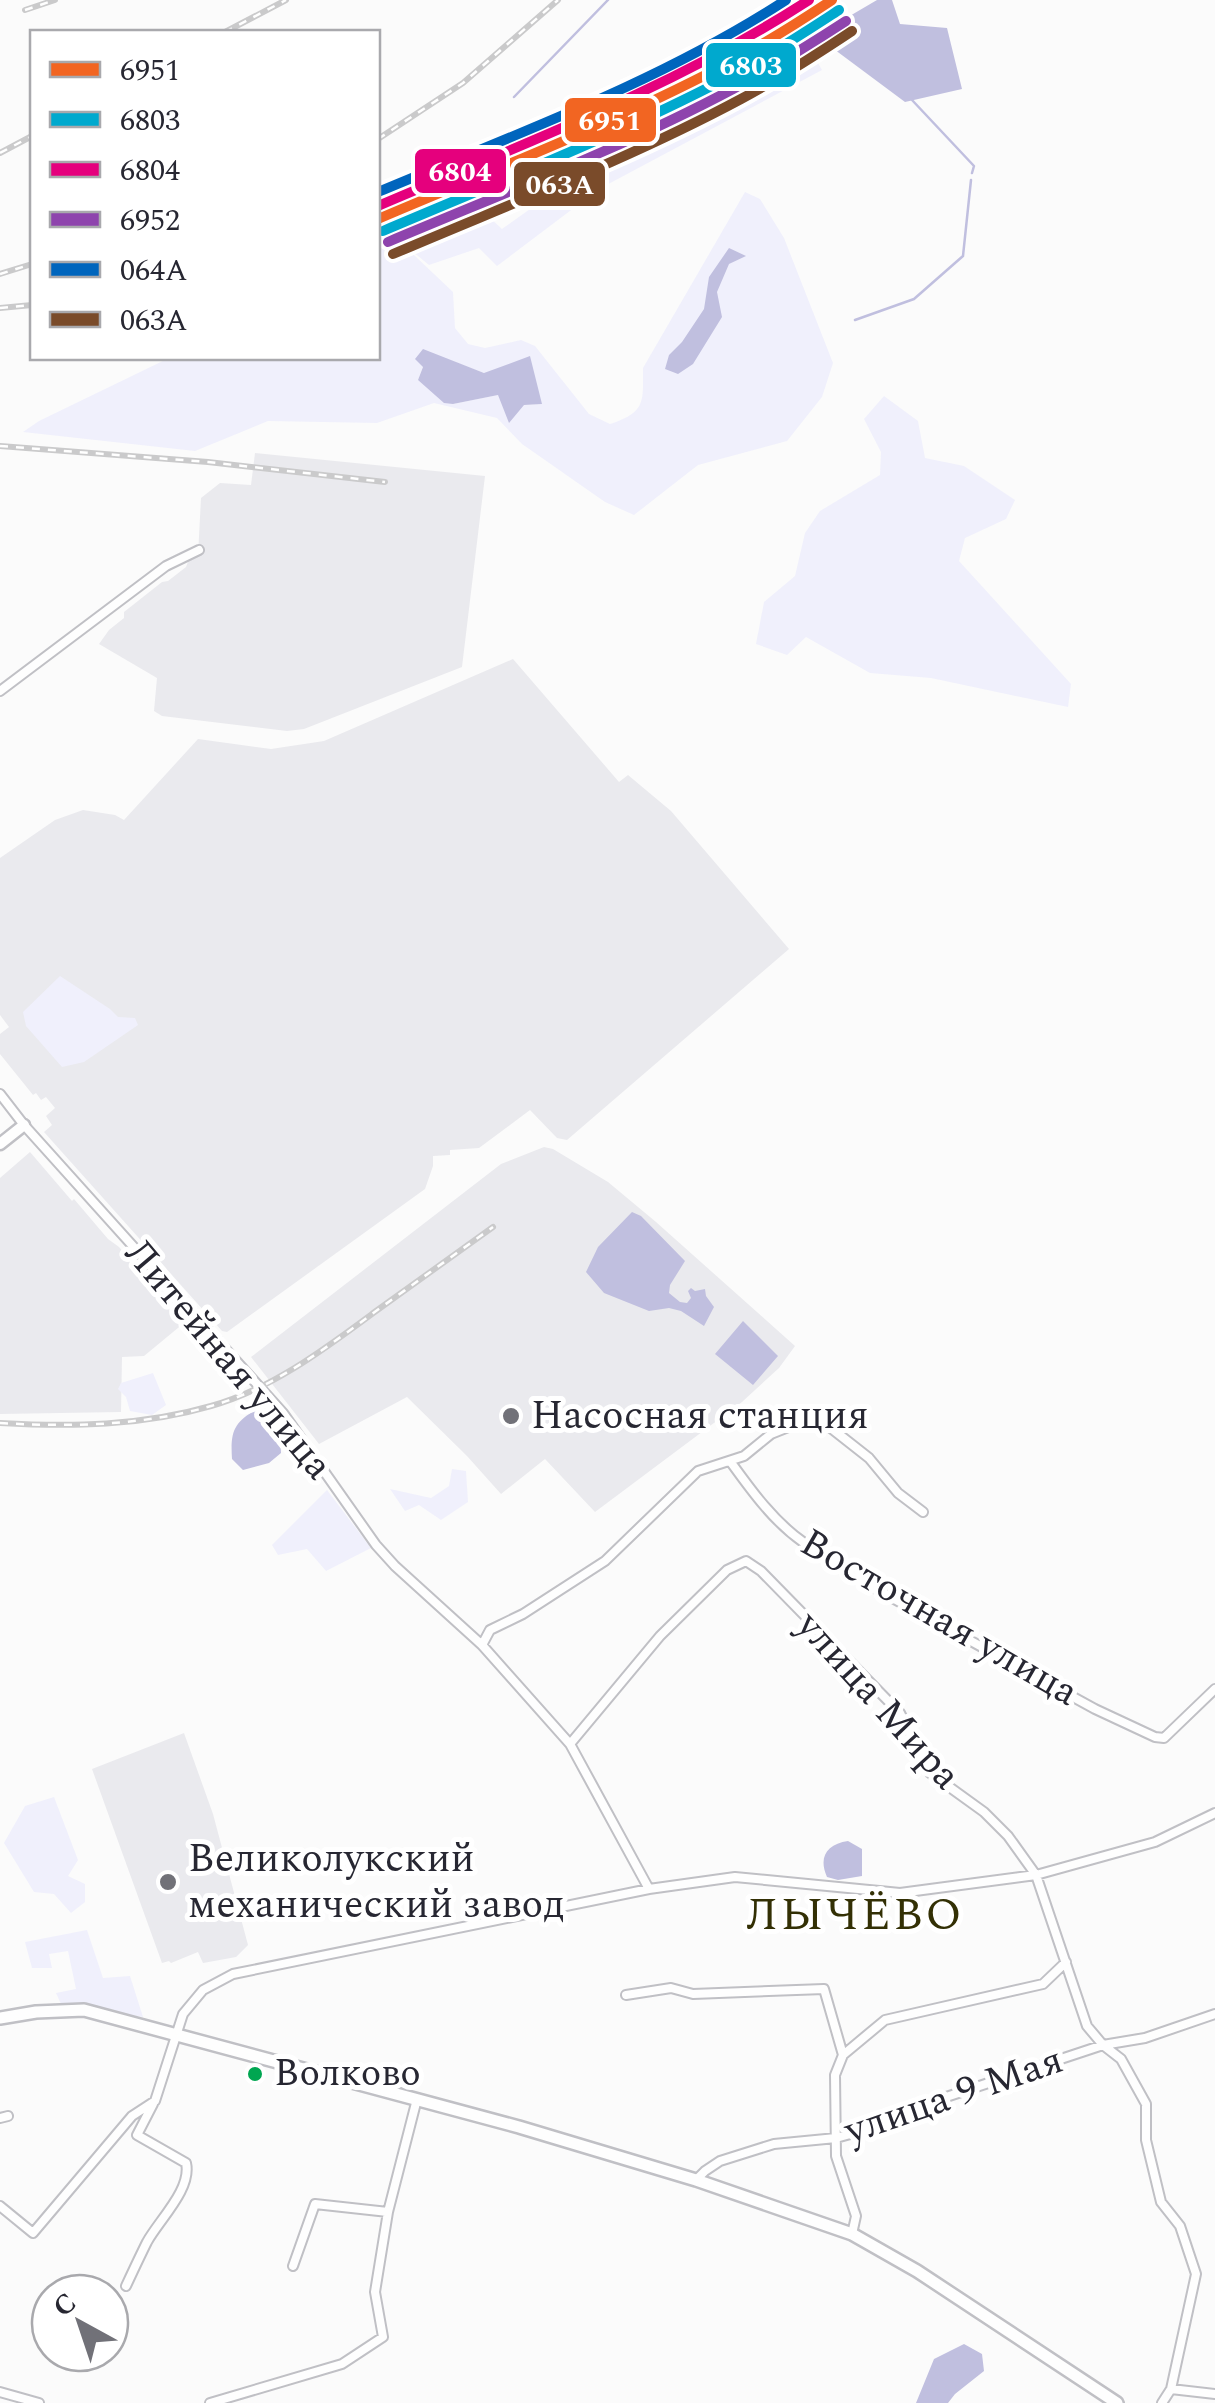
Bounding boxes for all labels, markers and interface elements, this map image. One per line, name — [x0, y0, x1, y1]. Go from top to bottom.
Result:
legend — [30, 30, 380, 360]
line badge: 6803 — [704, 41, 798, 89]
text: 6803 — [720, 45, 782, 88]
text: 6951 — [120, 48, 180, 94]
line badge: 6951 — [563, 96, 658, 144]
text: 6803 — [120, 98, 180, 144]
text: 6951 — [579, 100, 641, 143]
line badge: 6804 — [413, 147, 508, 195]
text: 6804 — [120, 148, 180, 194]
text: 6804 — [429, 151, 492, 194]
line badge: 063А — [512, 160, 607, 208]
text: 063А — [526, 164, 595, 207]
text: 6952 — [120, 198, 180, 244]
text: 064А — [120, 248, 188, 294]
text: 063А — [120, 298, 188, 344]
street label: Литейная улица — [109, 1226, 348, 1494]
place label: Насосная станция — [531, 1386, 869, 1447]
marker: Насосная станция — [500, 1405, 522, 1427]
street label: Восточная улица — [788, 1513, 1090, 1723]
street label: улица Мира — [780, 1597, 975, 1804]
place label: Великолукский механический завод — [188, 1829, 565, 1936]
marker: Великолукский механический завод — [157, 1871, 179, 1893]
district label: ЛЫЧЁВО — [746, 1881, 964, 1950]
street label: улица 9 Мая — [836, 2030, 1071, 2162]
place label: Волково — [274, 2045, 421, 2103]
marker: Волково — [245, 2064, 265, 2084]
north arrow — [30, 2273, 130, 2373]
text: С — [43, 2282, 86, 2328]

